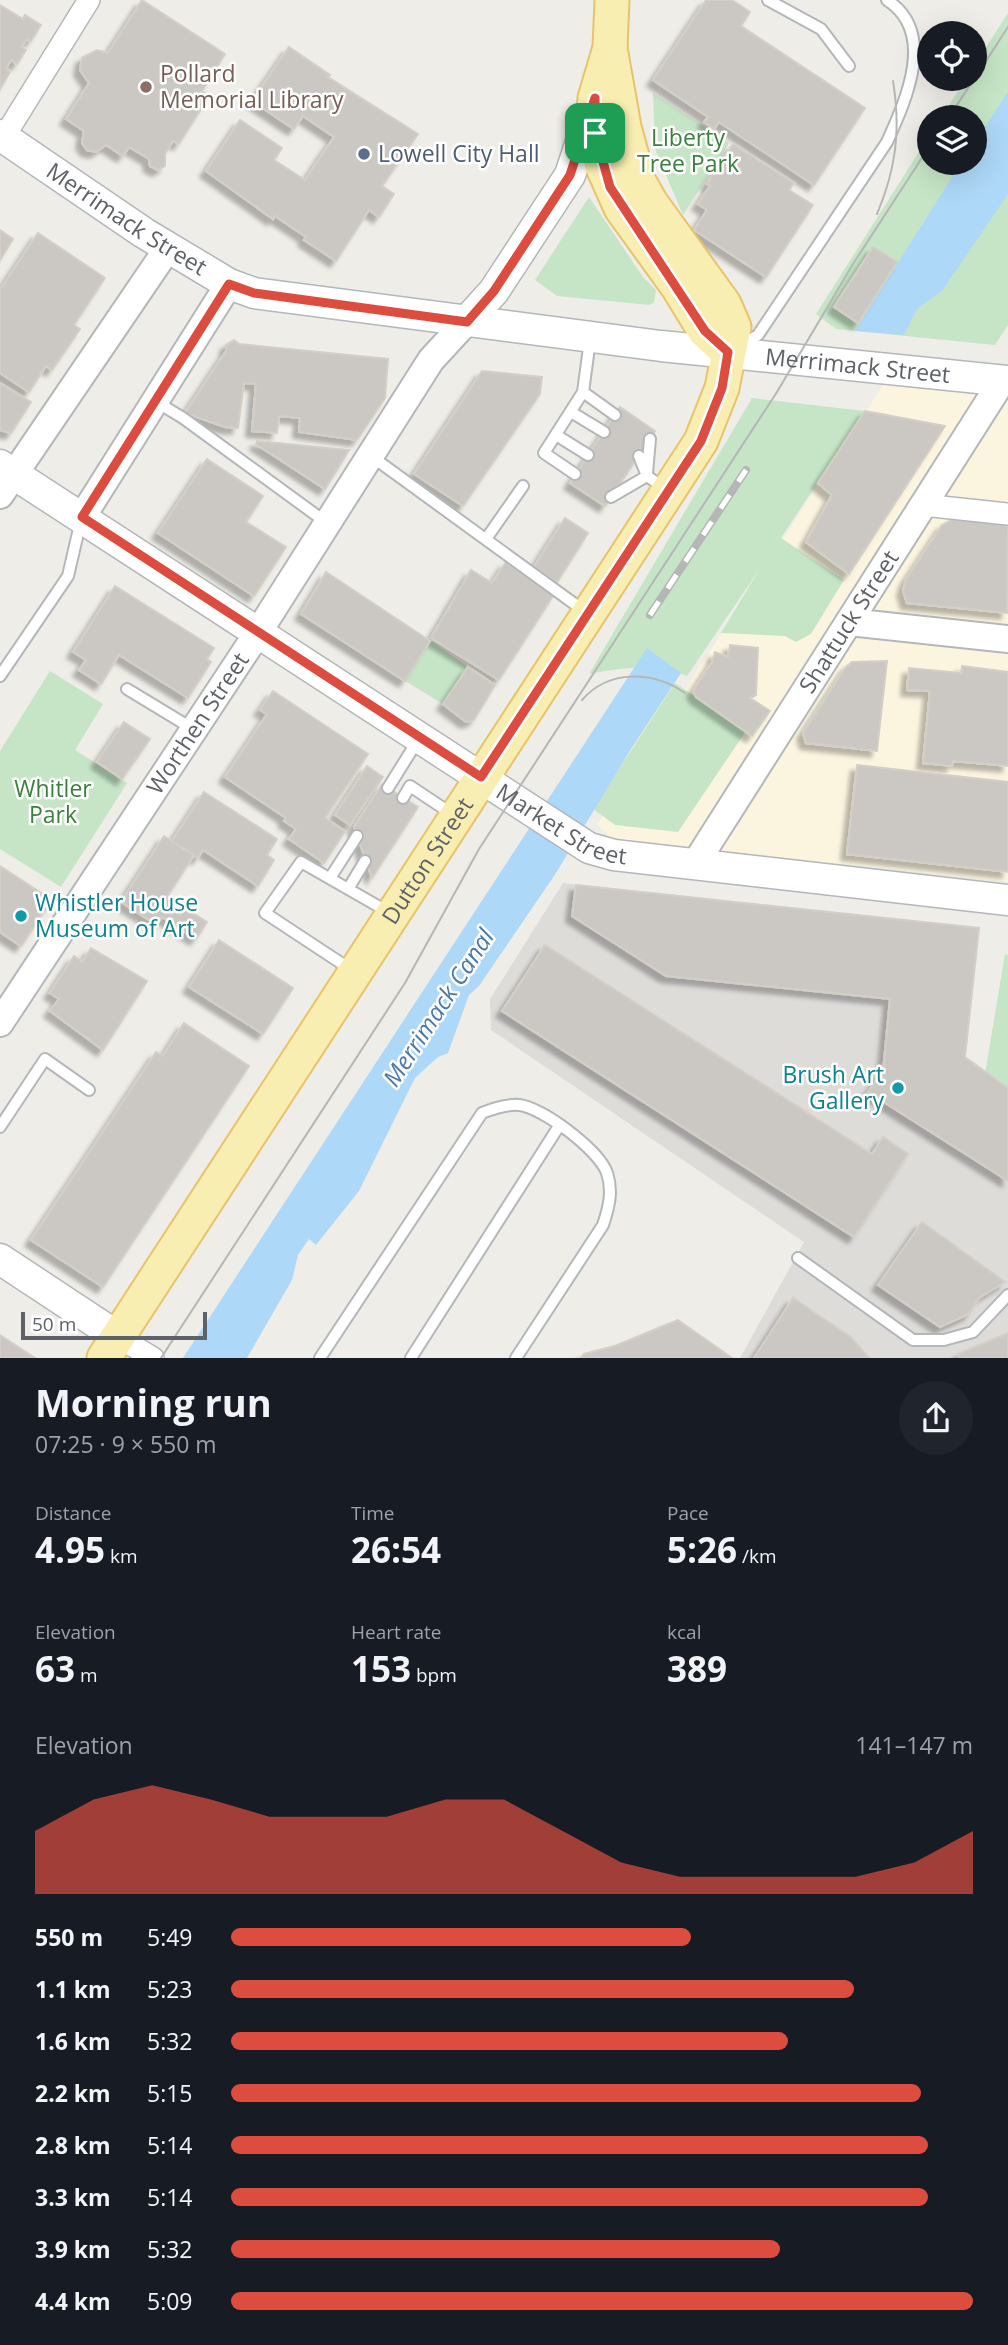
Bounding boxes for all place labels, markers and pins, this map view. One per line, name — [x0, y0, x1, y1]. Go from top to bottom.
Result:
place label: Pollard Memorial Library — [160, 57, 344, 115]
marker: Pollard Memorial Library — [138, 79, 154, 95]
pin — [565, 103, 625, 163]
place label: Lowell City Hall — [378, 137, 540, 169]
marker: Lowell City Hall — [356, 146, 372, 162]
place label: Whistler House Museum of Art — [35, 886, 198, 944]
marker: Whistler House Museum of Art — [13, 908, 29, 924]
place label: Brush Art Gallery — [782, 1058, 884, 1116]
marker: Brush Art Gallery — [890, 1080, 906, 1096]

